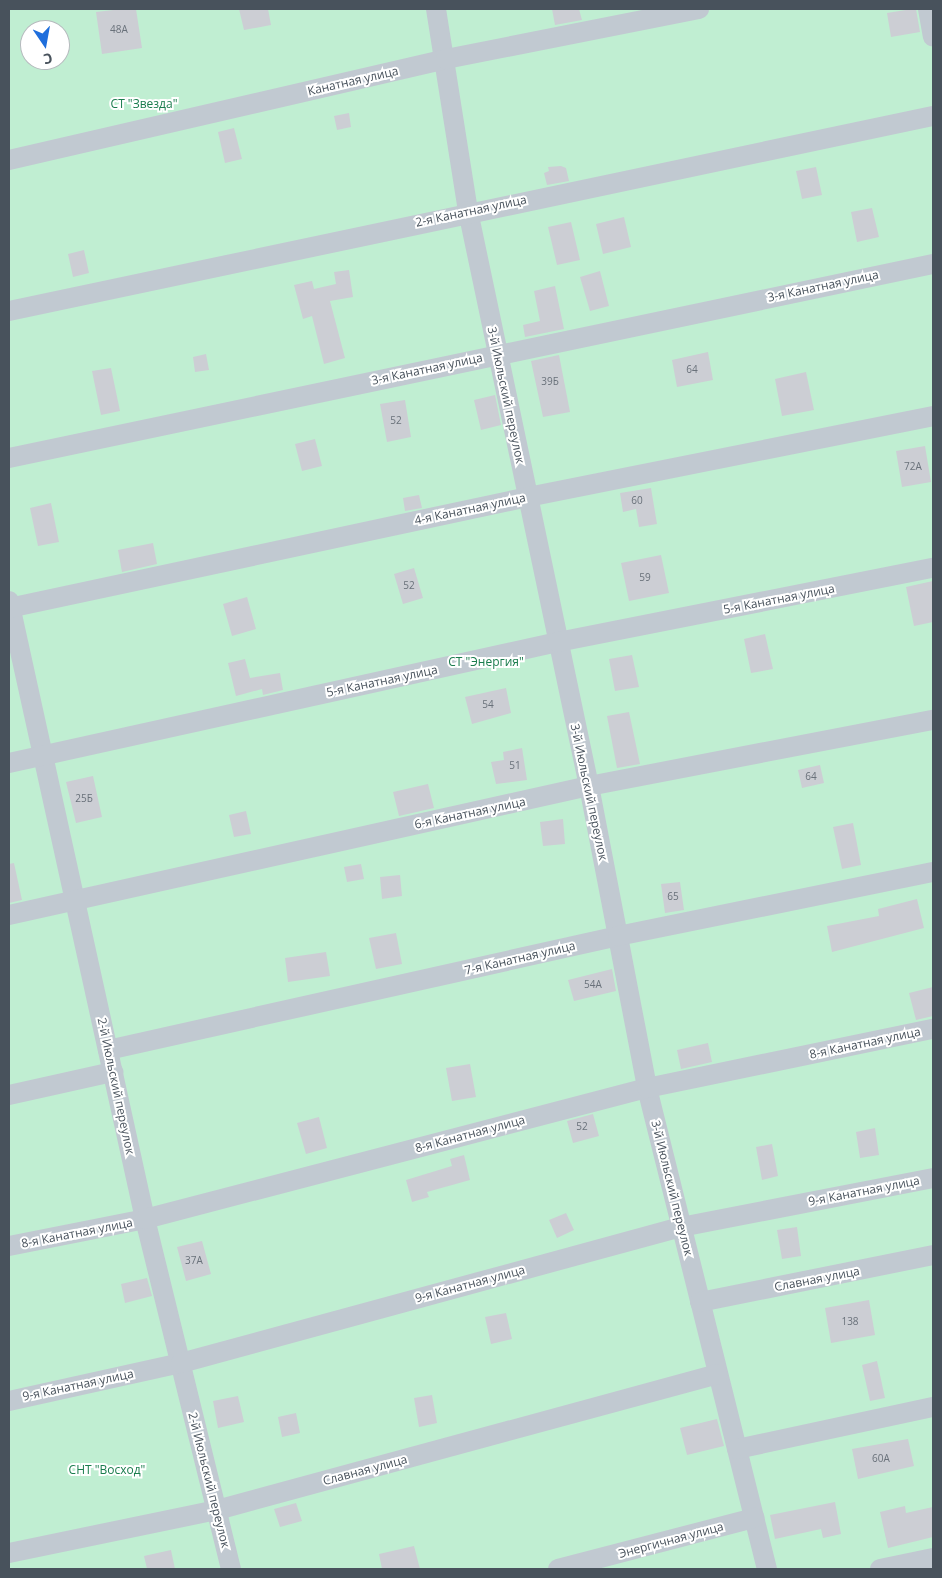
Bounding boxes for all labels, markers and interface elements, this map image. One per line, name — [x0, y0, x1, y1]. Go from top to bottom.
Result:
north arrow — [20, 20, 70, 70]
house number: 48А — [110, 24, 128, 36]
text: С — [42, 49, 54, 69]
street label: Канатная улица — [306, 64, 400, 98]
park label: СТ "Звезда" — [111, 97, 177, 111]
street label: 2-я Канатная улица — [414, 192, 528, 230]
street label: 3-я Канатная улица — [766, 267, 880, 305]
street label: 3-й Июльский переулок — [484, 325, 528, 465]
street label: 3-я Канатная улица — [370, 350, 484, 388]
house number: 64 — [686, 364, 698, 376]
house number: 39Б — [541, 376, 559, 388]
house number: 52 — [390, 415, 402, 427]
house number: 72А — [904, 461, 922, 473]
street label: 4-я Канатная улица — [413, 490, 527, 528]
house number: 60 — [631, 495, 643, 507]
house number: 59 — [639, 572, 651, 584]
house number: 52 — [403, 580, 415, 592]
street label: 5-я Канатная улица — [722, 581, 836, 617]
park label: СТ "Энергия" — [448, 655, 524, 669]
street label: 5-я Канатная улица — [325, 662, 439, 700]
house number: 54 — [482, 699, 494, 711]
street label: 3-й Июльский переулок — [567, 722, 611, 862]
house number: 51 — [509, 760, 521, 772]
house number: 64 — [805, 771, 817, 783]
house number: 25Б — [75, 793, 93, 805]
street label: 6-я Канатная улица — [413, 794, 527, 832]
house number: 65 — [667, 891, 679, 903]
street label: 7-я Канатная улица — [463, 938, 577, 978]
house number: 54А — [584, 979, 602, 991]
street label: 2-й Июльский переулок — [94, 1016, 138, 1156]
street label: 8-я Канатная улица — [808, 1024, 922, 1062]
street label: 8-я Канатная улица — [414, 1112, 526, 1156]
street label: 3-й Июльский переулок — [648, 1119, 696, 1257]
house number: 52 — [576, 1121, 588, 1133]
street label: 9-я Канатная улица — [807, 1173, 921, 1209]
street label: 8-я Канатная улица — [20, 1215, 134, 1251]
house number: 37А — [185, 1255, 203, 1267]
street label: 9-я Канатная улица — [414, 1262, 526, 1306]
street label: Славная улица — [773, 1264, 861, 1294]
house number: 138 — [841, 1316, 859, 1328]
street label: 9-я Канатная улица — [21, 1366, 135, 1404]
street label: 2-й Июльский переулок — [185, 1411, 233, 1549]
street label: Славная улица — [321, 1452, 409, 1488]
house number: 60А — [872, 1453, 890, 1465]
park label: СНТ "Восход" — [69, 1463, 145, 1477]
street label: Энергичная улица — [617, 1519, 725, 1561]

